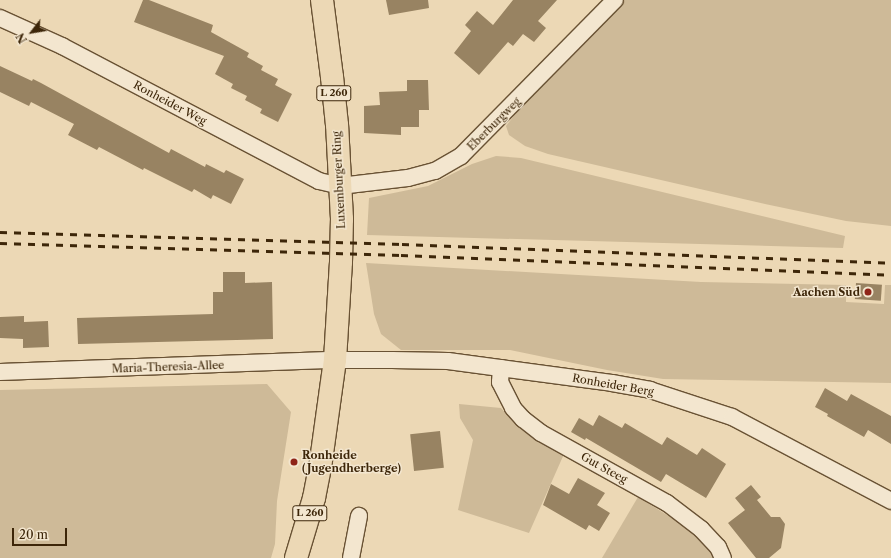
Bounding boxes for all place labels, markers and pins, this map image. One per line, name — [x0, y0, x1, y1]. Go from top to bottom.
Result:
place label: Aachen Süd — [793, 285, 860, 299]
marker: Aachen Süd — [863, 287, 873, 297]
place label: Ronheide (Jugendherberge) — [302, 449, 401, 475]
marker: Ronheide (Jugendherberge) — [289, 457, 299, 467]

